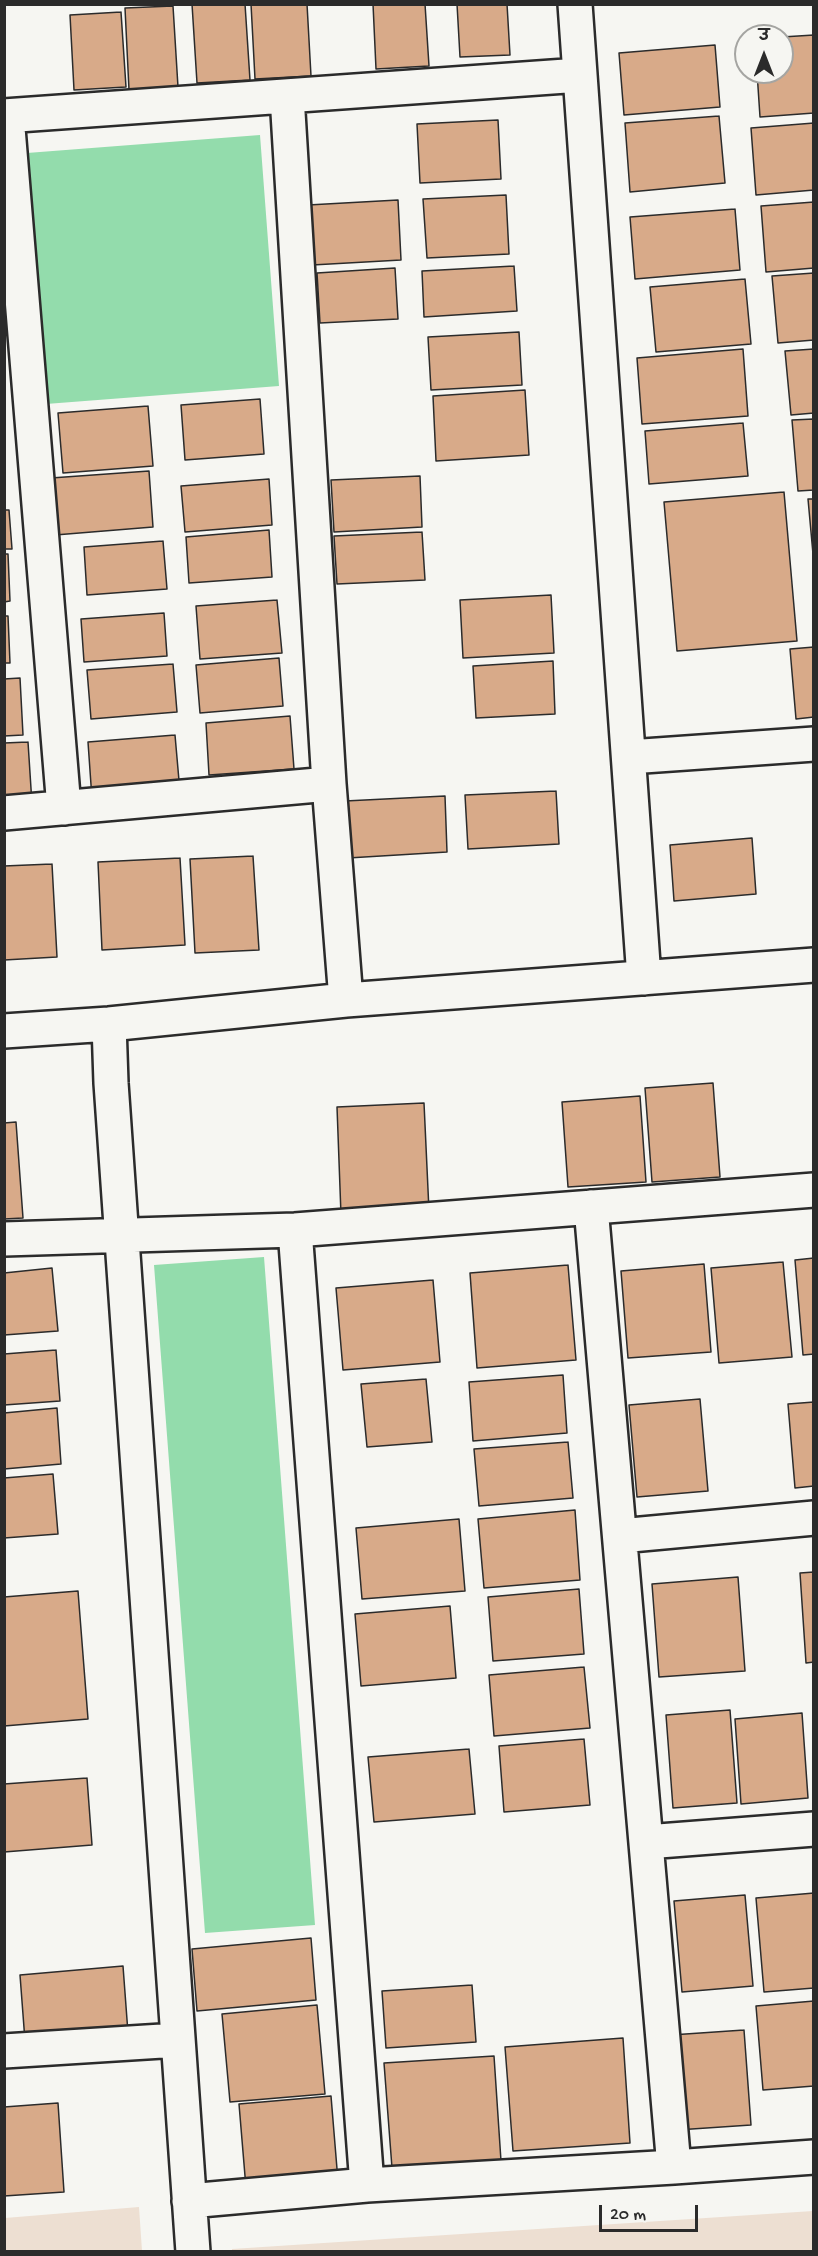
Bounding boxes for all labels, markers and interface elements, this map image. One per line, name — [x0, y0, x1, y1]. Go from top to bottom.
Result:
north arrow — [734, 24, 794, 84]
text: उ — [759, 28, 769, 47]
scale bar — [602, 2193, 701, 2231]
text: 20 m — [610, 2205, 646, 2226]

